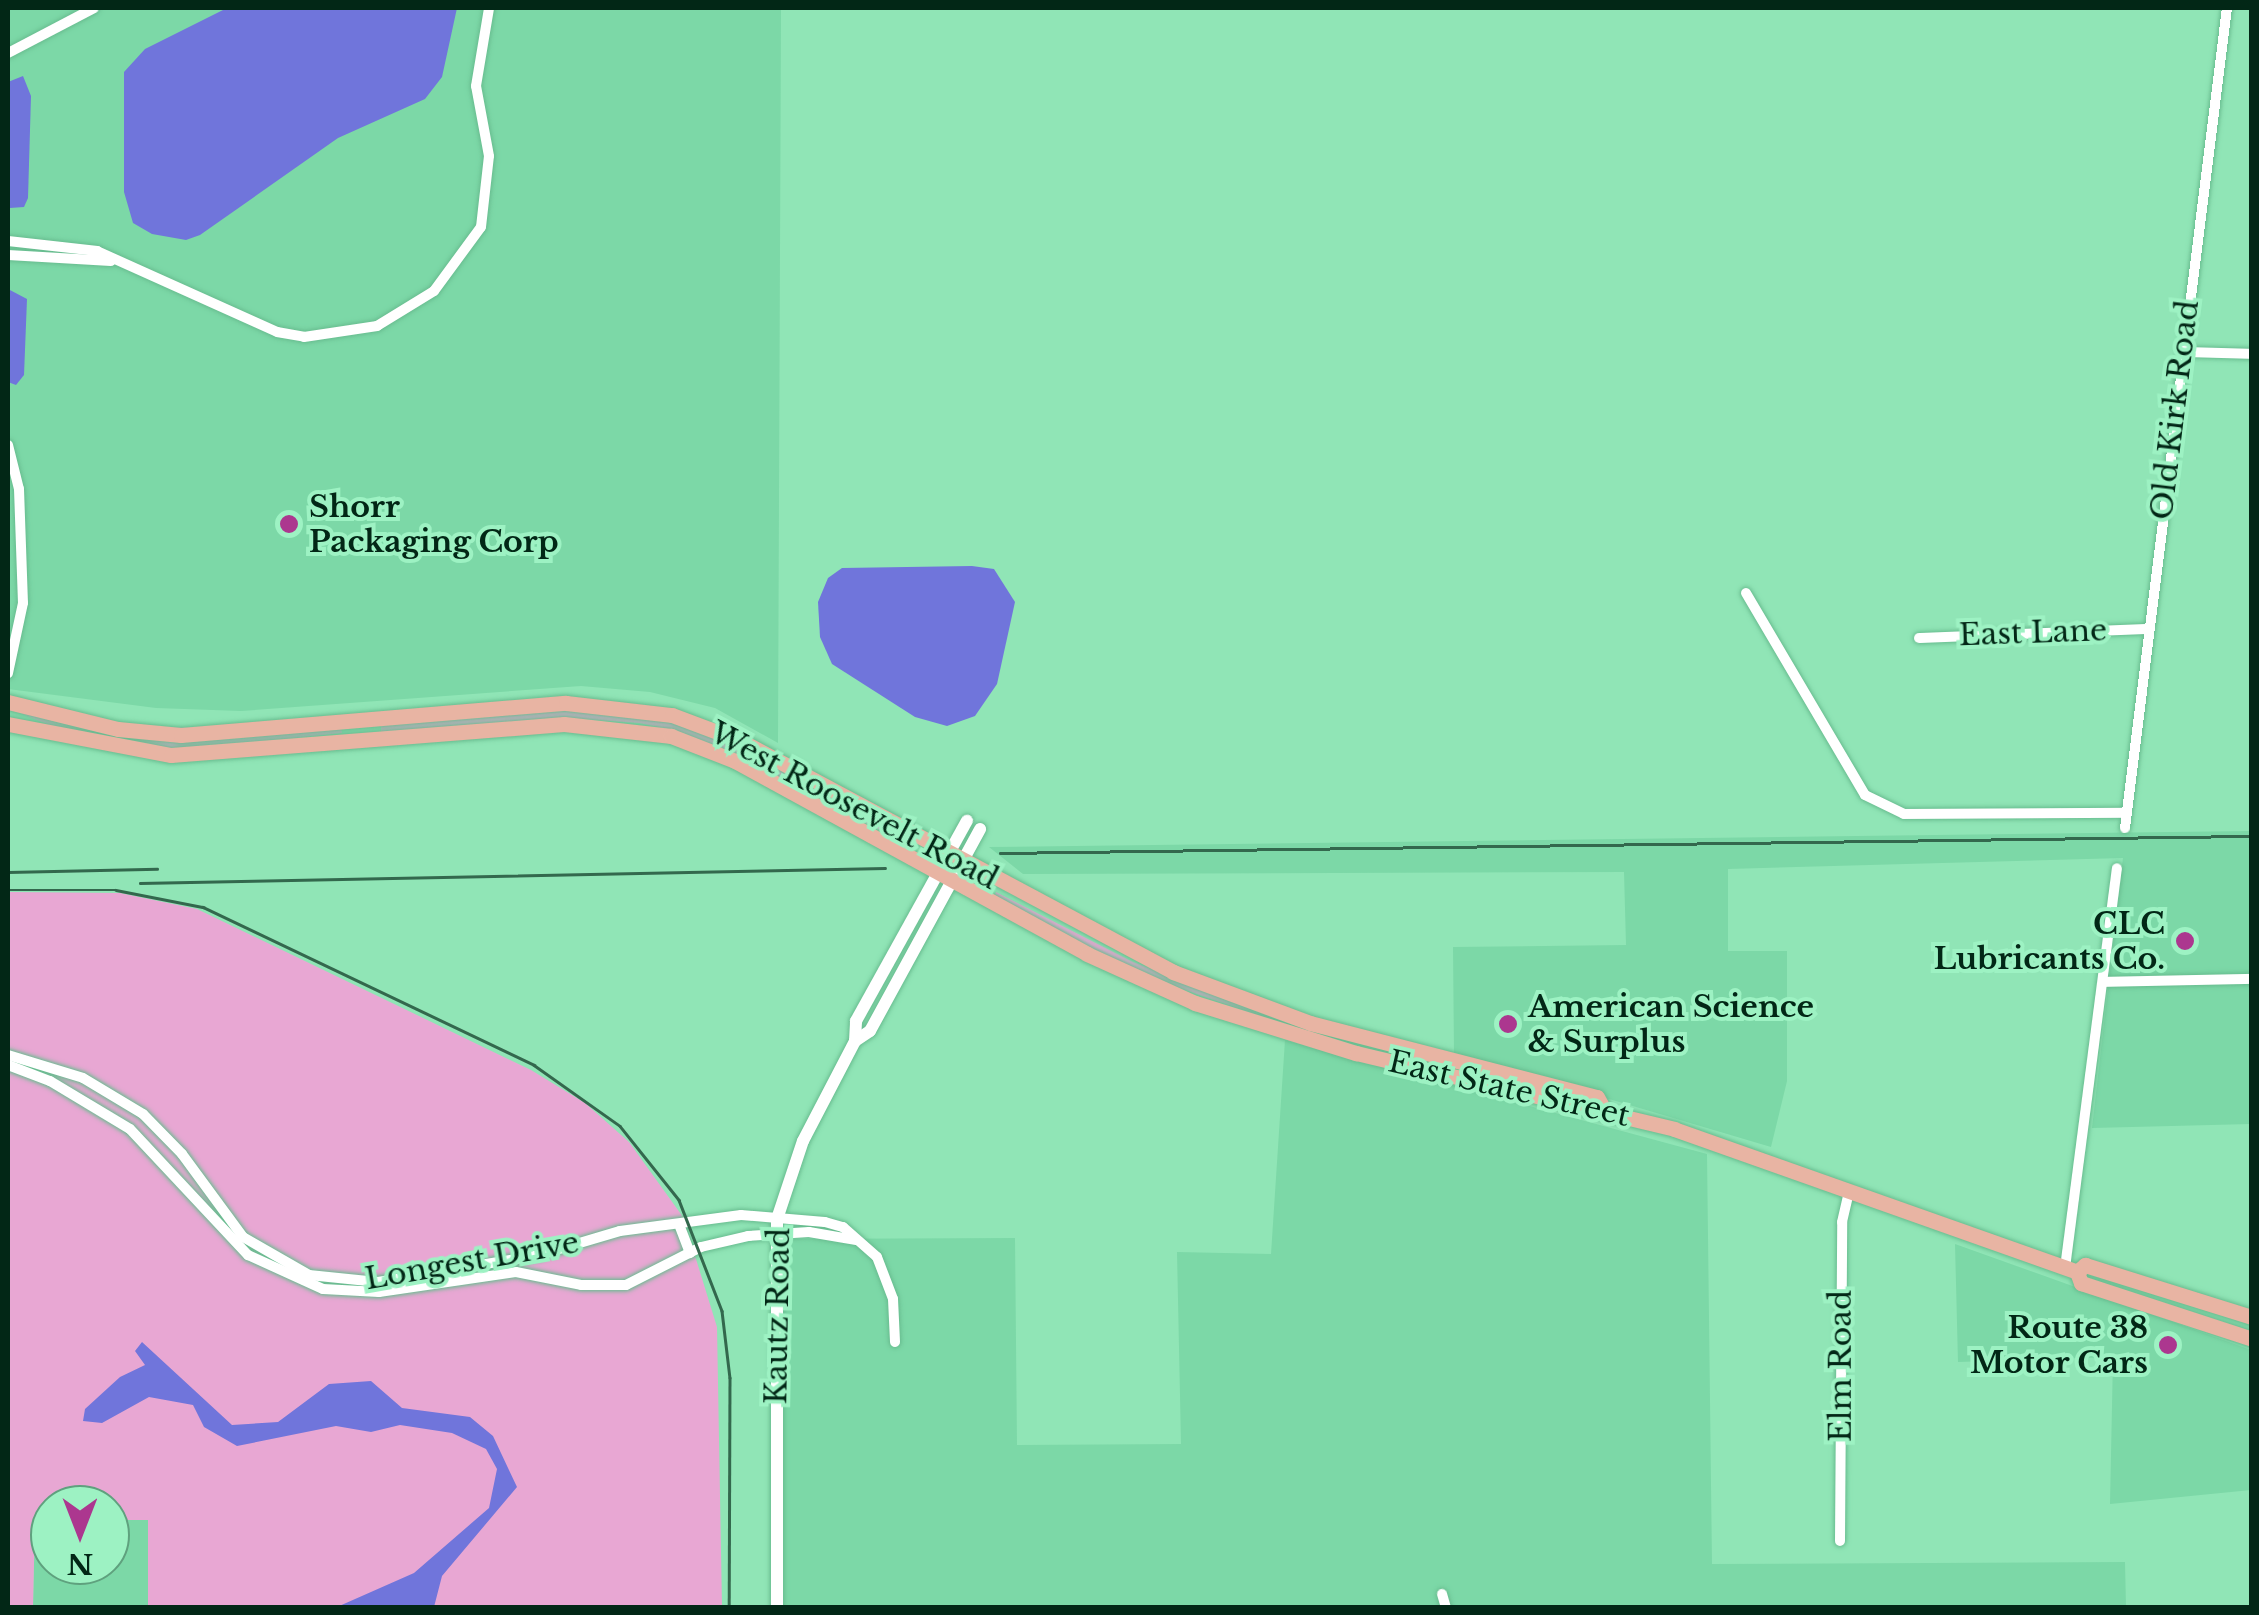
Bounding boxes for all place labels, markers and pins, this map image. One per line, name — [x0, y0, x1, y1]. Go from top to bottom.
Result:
place label: Shorr Packaging Corp — [309, 489, 559, 560]
marker: Shorr Packaging Corp — [278, 513, 300, 535]
place label: CLC Lubricants Co. — [1934, 906, 2165, 976]
marker: CLC Lubricants Co. — [2174, 930, 2196, 952]
place label: American Science & Surplus — [1528, 989, 1814, 1060]
marker: American Science & Surplus — [1497, 1013, 1519, 1035]
place label: Route 38 Motor Cars — [1970, 1310, 2148, 1380]
marker: Route 38 Motor Cars — [2157, 1334, 2179, 1356]

